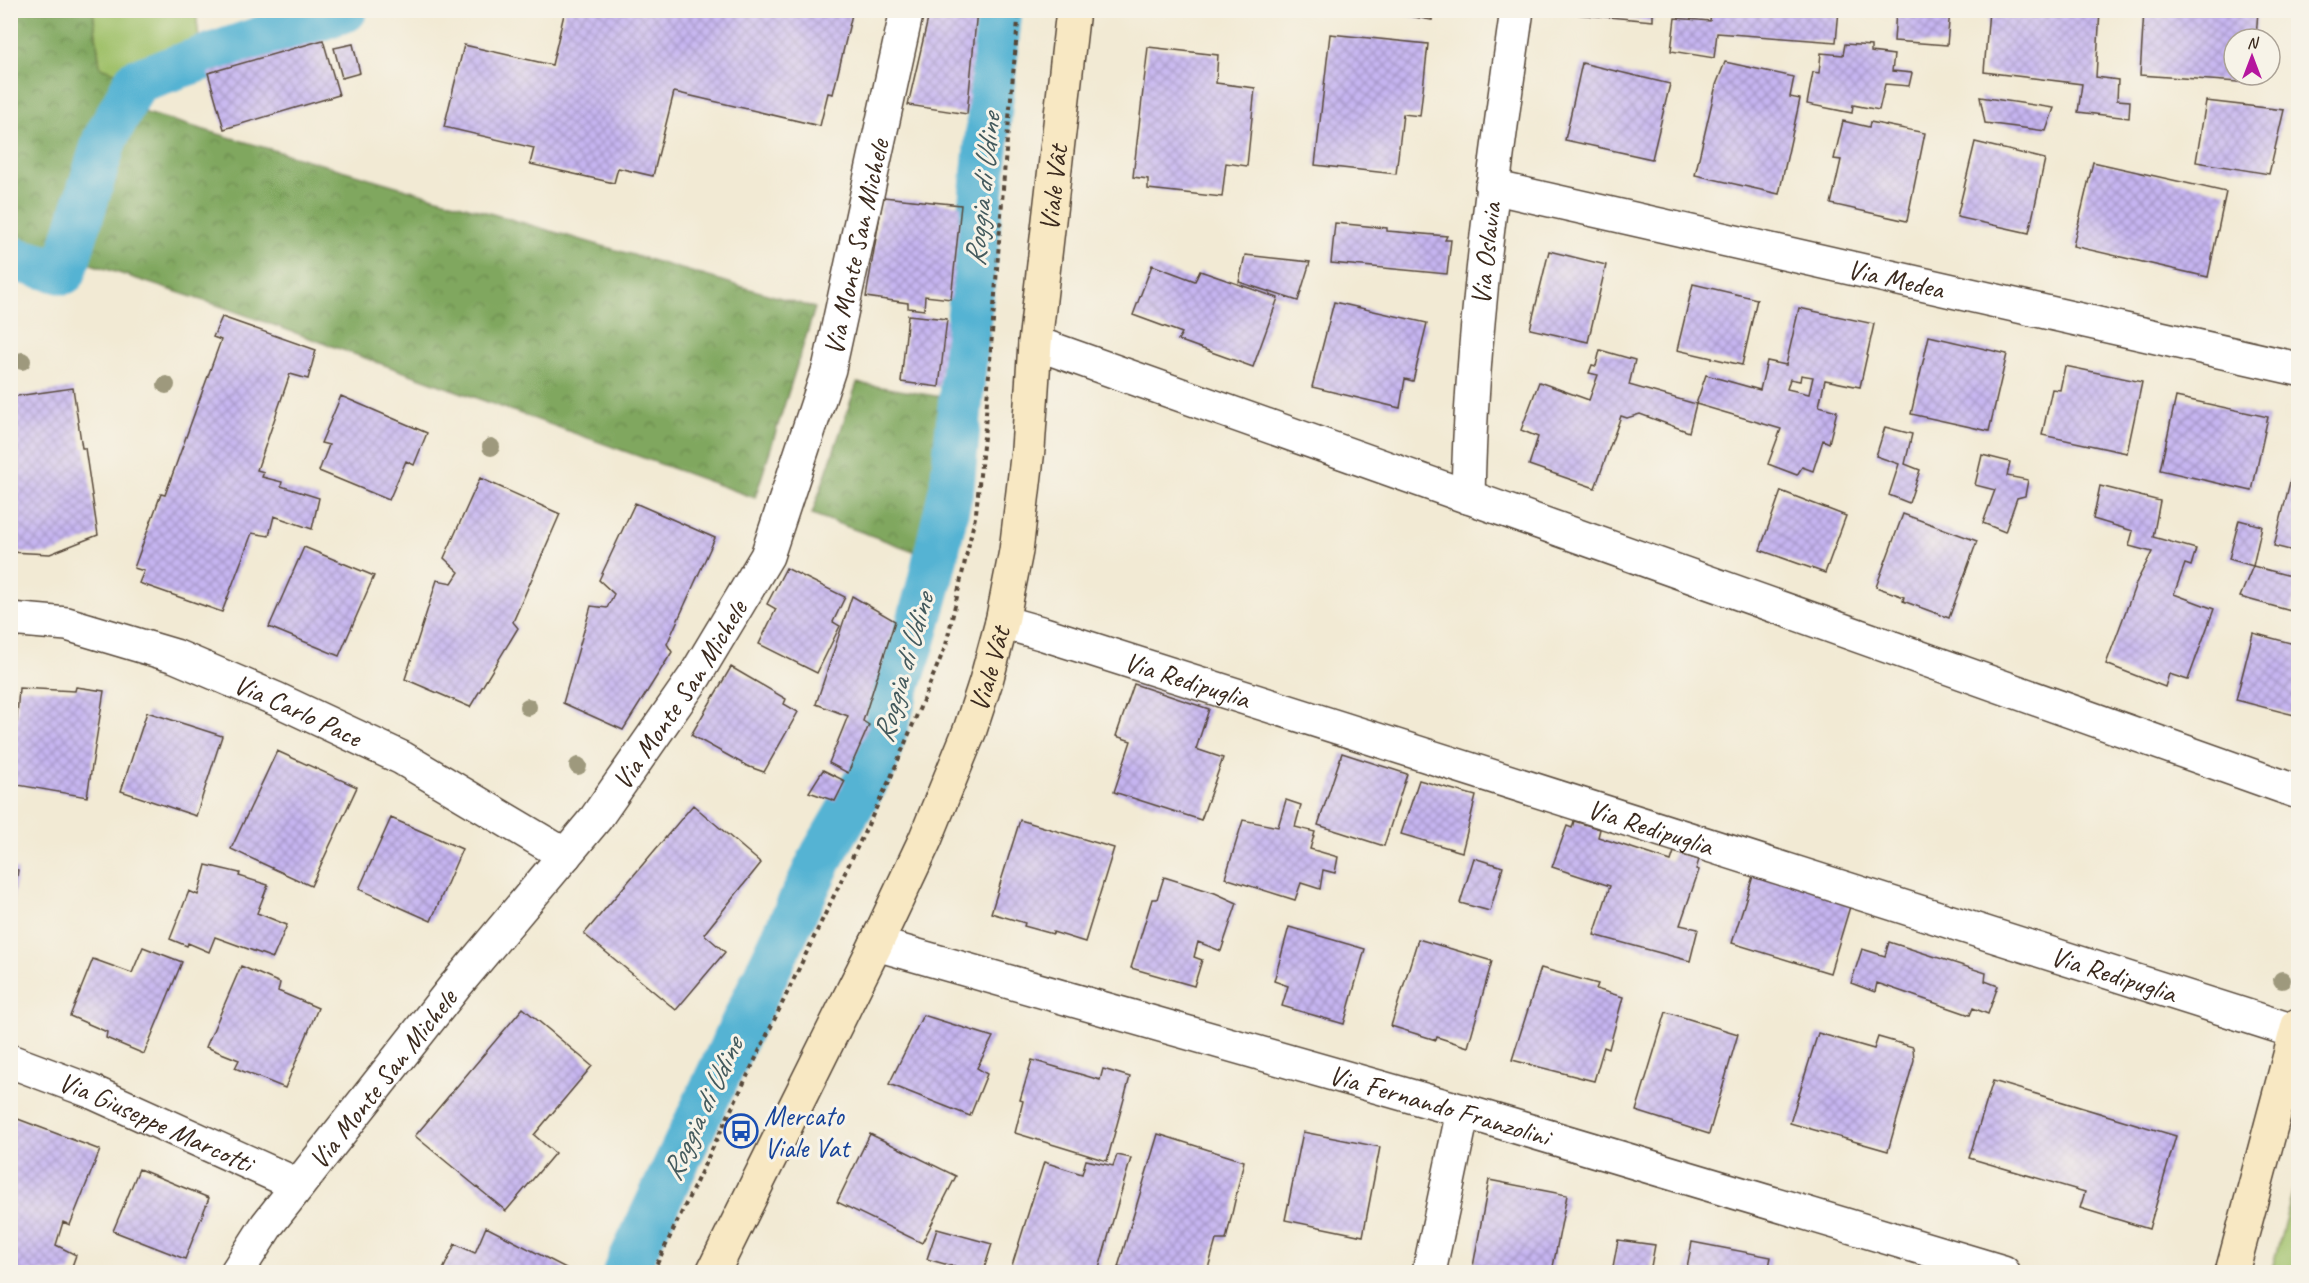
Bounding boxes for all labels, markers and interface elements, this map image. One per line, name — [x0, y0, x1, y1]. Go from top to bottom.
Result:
north arrow — [2222, 27, 2282, 87]
text: N — [2247, 33, 2260, 53]
water label: Roggia di Udine — [955, 108, 1009, 268]
street label: Via Monte San Michele — [815, 134, 896, 358]
street label: Viale Vât — [1030, 141, 1075, 233]
street label: Via Oslavia — [1462, 199, 1508, 306]
street label: Via Medea — [1844, 250, 1949, 306]
water label: Roggia di Udine — [864, 585, 943, 747]
street label: Via Monte San Michele — [604, 592, 755, 796]
street label: Viale Vât — [960, 620, 1018, 716]
street label: Via Redipuglia — [1120, 643, 1256, 716]
street label: Via Carlo Pace — [229, 666, 369, 755]
street label: Via Redipuglia — [1583, 790, 1719, 863]
street label: Via Redipuglia — [2047, 937, 2182, 1011]
street label: Via Monte San Michele — [301, 980, 465, 1176]
water label: Roggia di Udine — [653, 1028, 753, 1186]
street label: Via Fernando Franzolini — [1325, 1056, 1558, 1154]
street label: Via Giuseppe Marcotti — [54, 1064, 262, 1181]
place label: Mercato Viale Vat — [764, 1098, 852, 1165]
bus stop icon: Mercato Viale Vat — [723, 1113, 759, 1149]

